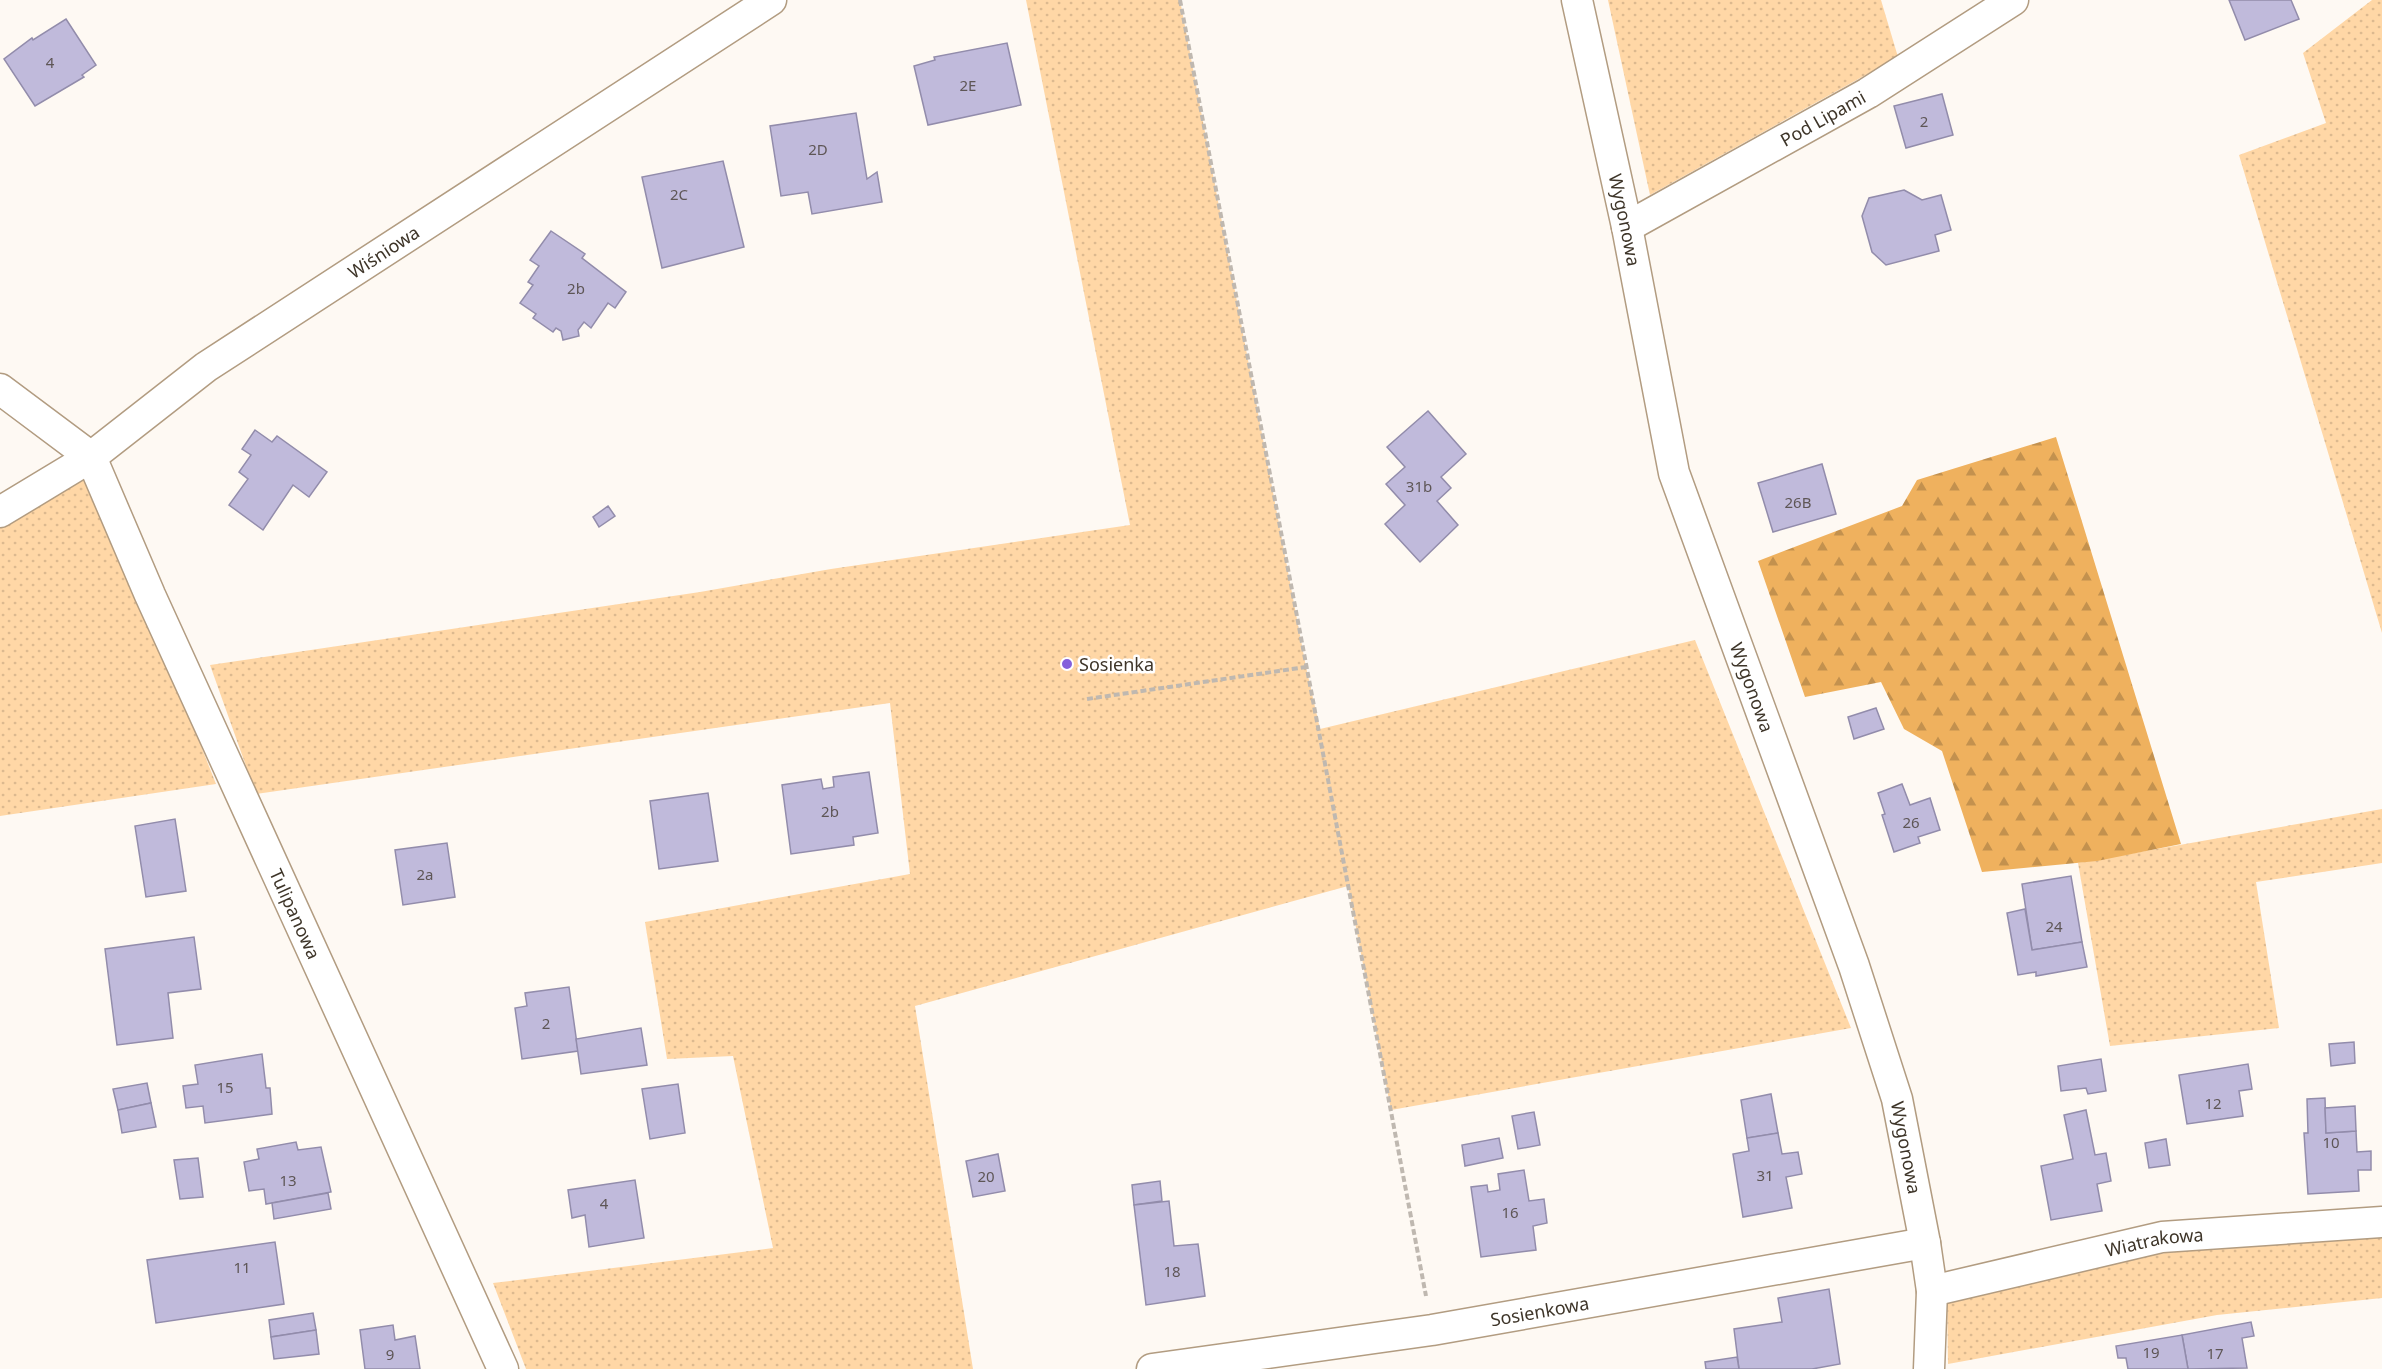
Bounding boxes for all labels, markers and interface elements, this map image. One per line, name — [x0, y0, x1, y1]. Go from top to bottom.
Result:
house number: 4 — [46, 52, 55, 72]
house number: 2E — [960, 75, 976, 95]
street label: Pod Lipami — [1776, 85, 1870, 152]
house number: 2 — [1920, 111, 1928, 131]
house number: 2D — [808, 139, 828, 159]
street label: Wygonowa — [1604, 171, 1646, 268]
house number: 2C — [670, 184, 689, 204]
street label: Wiśniowa — [343, 220, 424, 284]
house number: 2b — [567, 278, 585, 298]
house number: 31b — [1406, 476, 1432, 496]
house number: 26B — [1785, 492, 1811, 512]
street label: Wygonowa — [1725, 639, 1780, 735]
place label: Sosienka — [1079, 652, 1154, 676]
marker: Sosienka — [1060, 657, 1074, 671]
house number: 2b — [821, 801, 839, 821]
house number: 26 — [1902, 812, 1920, 832]
house number: 2a — [417, 864, 434, 884]
street label: Tulipanowa — [264, 865, 326, 963]
house number: 24 — [2045, 916, 2063, 936]
house number: 2 — [542, 1013, 550, 1033]
house number: 15 — [216, 1077, 234, 1097]
house number: 12 — [2204, 1093, 2222, 1113]
street label: Wygonowa — [1886, 1099, 1927, 1196]
house number: 10 — [2322, 1132, 2340, 1152]
house number: 31 — [1756, 1165, 1774, 1185]
house number: 20 — [977, 1166, 995, 1186]
house number: 13 — [279, 1170, 297, 1190]
house number: 4 — [600, 1193, 609, 1213]
house number: 16 — [1501, 1202, 1519, 1222]
street label: Wiatrakowa — [2103, 1222, 2204, 1262]
house number: 11 — [233, 1257, 251, 1277]
house number: 18 — [1163, 1261, 1181, 1281]
street label: Sosienkowa — [1488, 1291, 1591, 1331]
house number: 19 — [2142, 1342, 2160, 1362]
house number: 17 — [2206, 1343, 2224, 1363]
house number: 9 — [386, 1344, 394, 1364]

